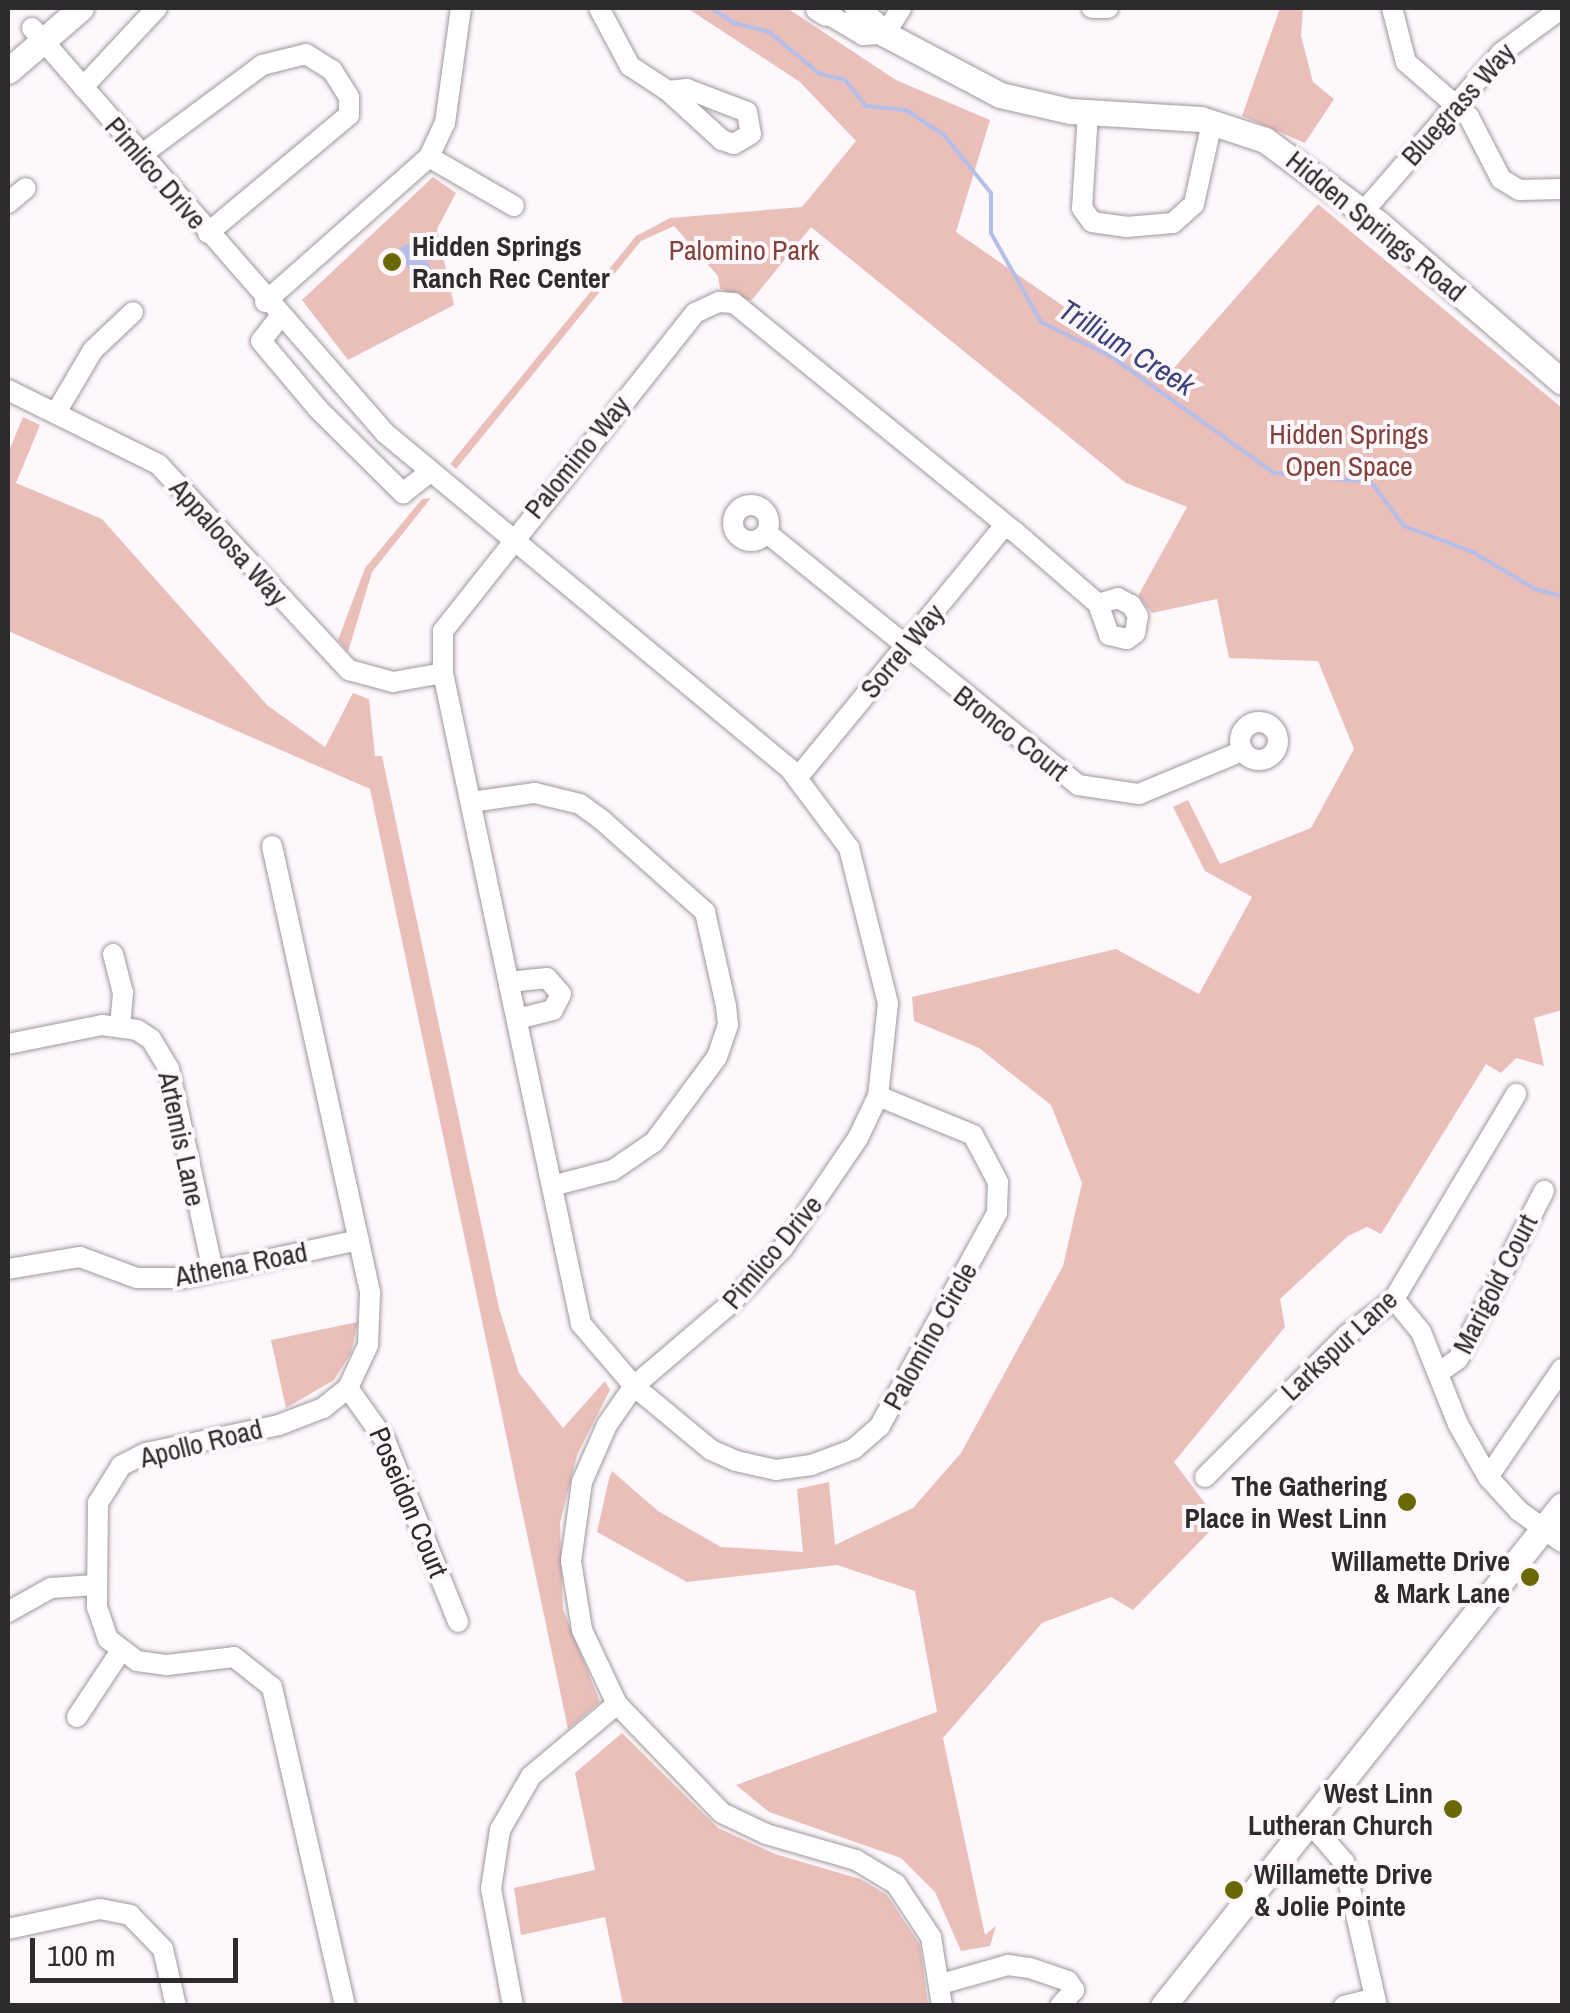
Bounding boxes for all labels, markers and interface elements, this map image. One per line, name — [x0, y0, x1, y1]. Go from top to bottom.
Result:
street label: Bluegrass Way — [1394, 36, 1522, 172]
street label: Pimlico Drive — [98, 110, 214, 236]
street label: Hidden Springs Road — [1280, 143, 1472, 309]
place label: Hidden Springs Ranch Rec Center — [412, 229, 610, 295]
park label: Palomino Park — [669, 233, 819, 267]
marker: Hidden Springs Ranch Rec Center — [381, 251, 403, 273]
water label: Trillium Creek — [1052, 291, 1202, 403]
street label: Palomino Way — [517, 389, 637, 525]
park label: Hidden Springs Open Space — [1269, 417, 1429, 483]
street label: Appaloosa Way — [163, 471, 295, 613]
street label: Sorrel Way — [853, 597, 951, 705]
street label: Bronco Court — [947, 678, 1075, 788]
street label: Artemis Lane — [151, 1069, 213, 1209]
street label: Pimlico Drive — [715, 1188, 829, 1316]
street label: Marigold Court — [1446, 1209, 1544, 1359]
street label: Athena Road — [172, 1235, 310, 1293]
street label: Palomino Circle — [876, 1256, 984, 1416]
street label: Larkspur Lane — [1274, 1283, 1404, 1407]
street label: Apollo Road — [136, 1412, 266, 1474]
street label: Poseidon Court — [362, 1422, 456, 1582]
place label: The Gathering Place in West Linn — [1185, 1469, 1387, 1535]
marker: The Gathering Place in West Linn — [1396, 1491, 1418, 1513]
place label: Willamette Drive & Mark Lane — [1332, 1544, 1510, 1610]
marker: Willamette Drive & Mark Lane — [1519, 1566, 1541, 1588]
place label: West Linn Lutheran Church — [1248, 1776, 1433, 1842]
marker: West Linn Lutheran Church — [1442, 1798, 1464, 1820]
place label: Willamette Drive & Jolie Pointe — [1254, 1857, 1432, 1923]
marker: Willamette Drive & Jolie Pointe — [1223, 1879, 1245, 1901]
scale bar — [35, 1918, 242, 1980]
text: 100 m — [47, 1935, 115, 1975]

